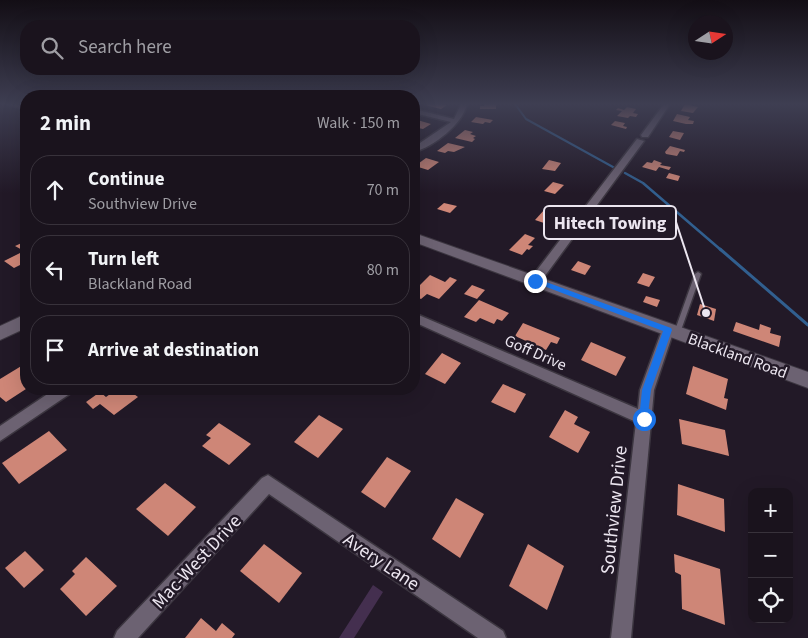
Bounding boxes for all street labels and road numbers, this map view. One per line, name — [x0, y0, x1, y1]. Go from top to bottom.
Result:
street label: Blackland Road — [685, 328, 790, 384]
street label: Goff Drive — [501, 330, 570, 376]
street label: Southview Drive — [594, 444, 635, 576]
street label: Mac-West Drive — [146, 509, 248, 615]
street label: Avery Lane — [338, 527, 425, 598]

